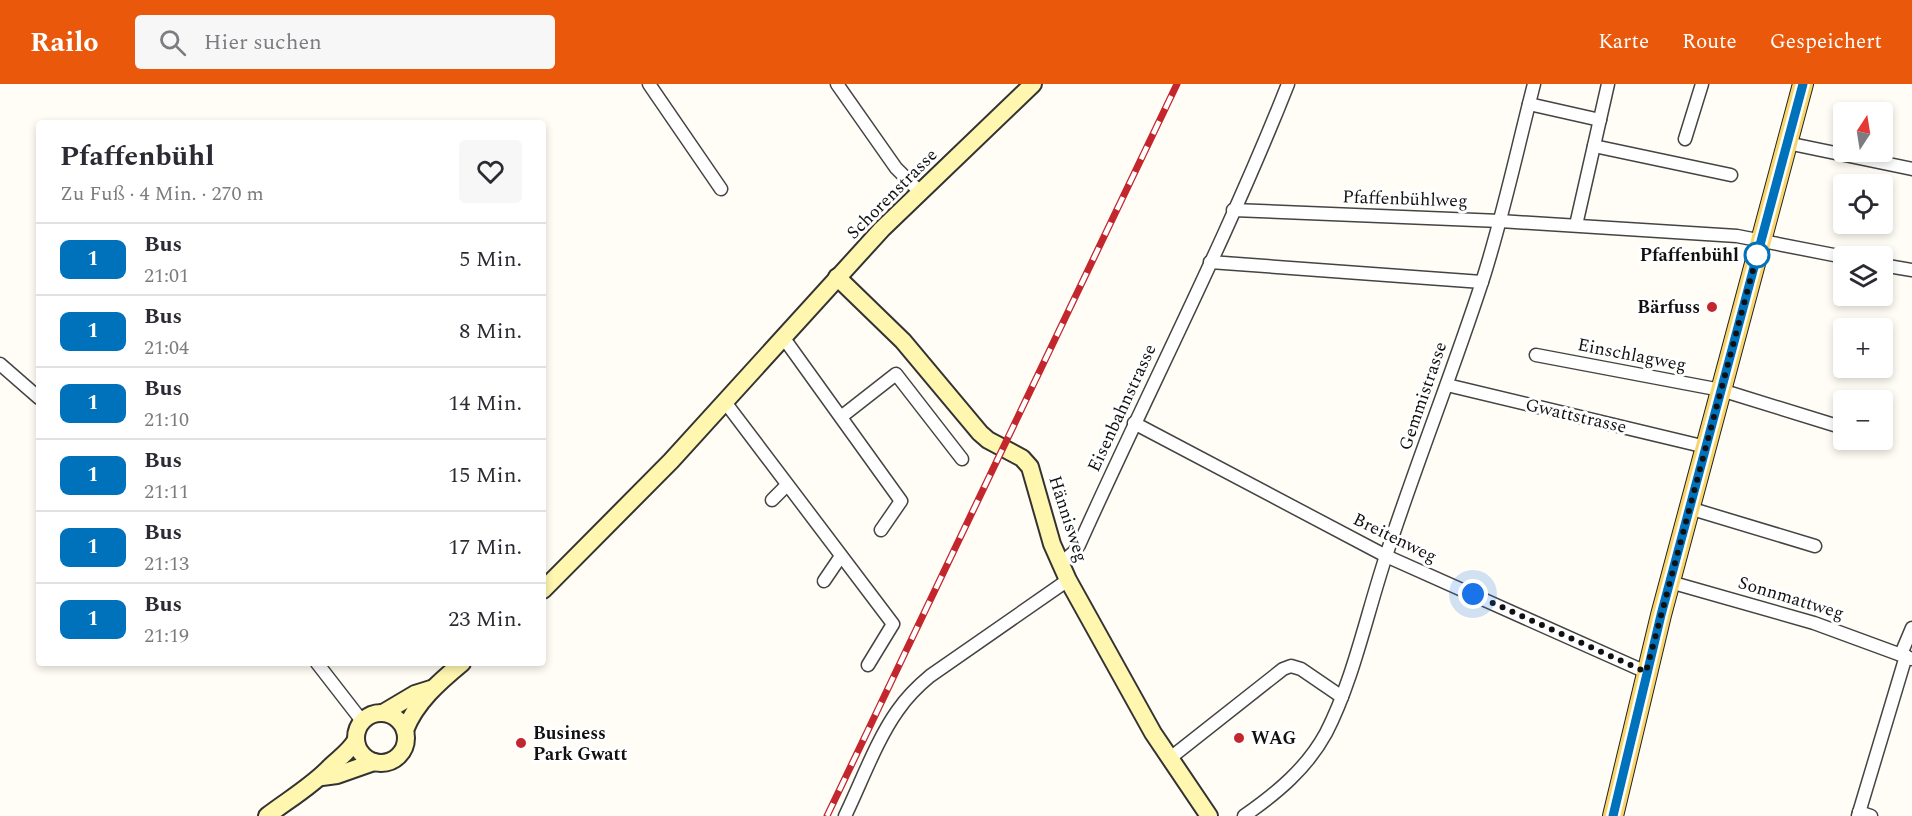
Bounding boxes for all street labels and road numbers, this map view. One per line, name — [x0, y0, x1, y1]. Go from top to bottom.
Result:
street label: Schorenstrasse — [840, 142, 944, 246]
street label: Pfaffenbühlweg — [1342, 183, 1468, 215]
street label: Einschlagweg — [1575, 331, 1689, 379]
street label: Gemmistrasse — [1392, 338, 1454, 454]
street label: Eisenbahnstrasse — [1081, 340, 1163, 476]
street label: Gwattstrasse — [1523, 391, 1629, 441]
street label: Hännisweg — [1041, 472, 1095, 566]
street label: Breitenweg — [1348, 506, 1442, 570]
street label: Sonnmattweg — [1735, 569, 1847, 627]

